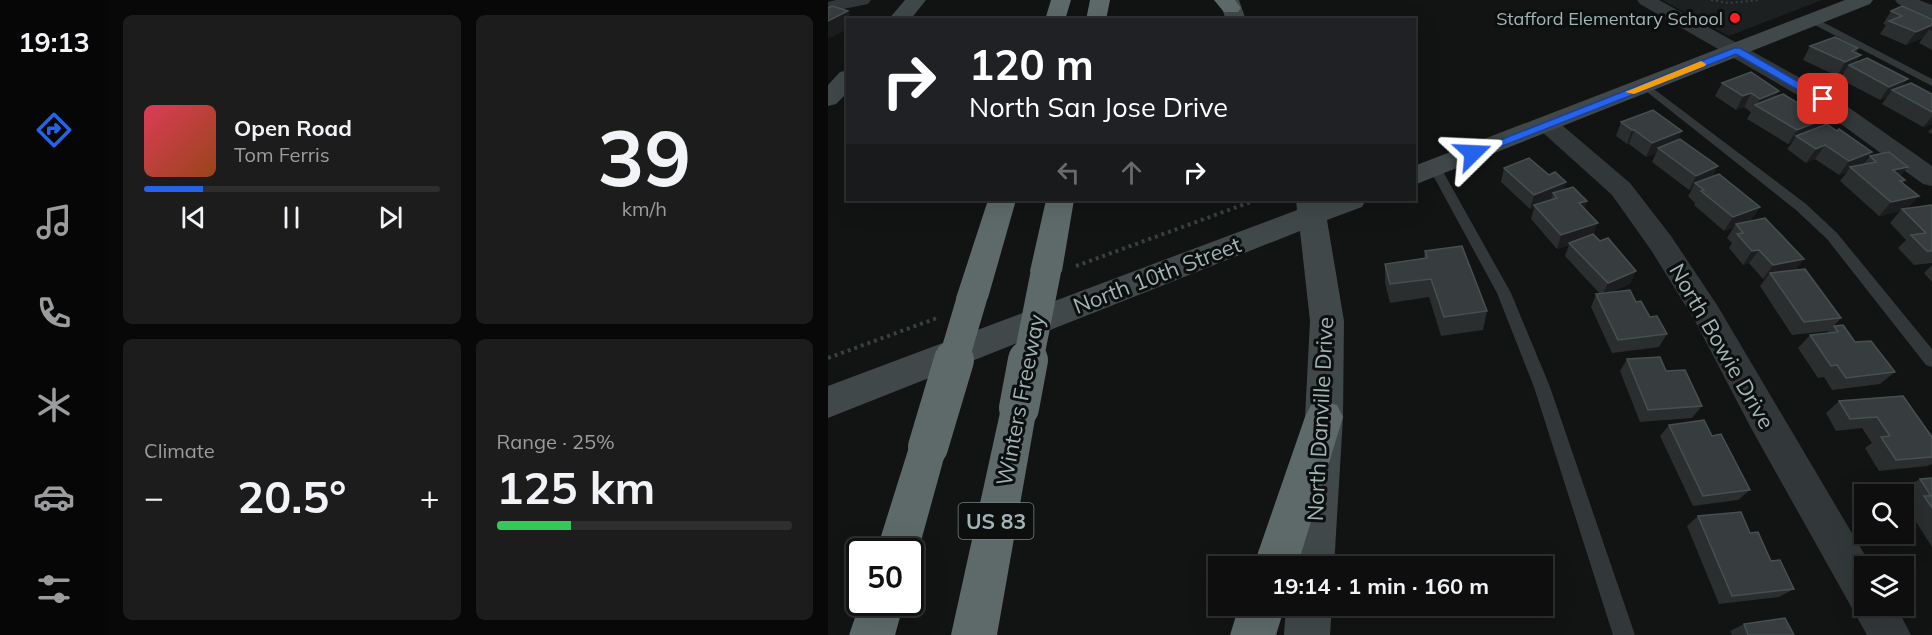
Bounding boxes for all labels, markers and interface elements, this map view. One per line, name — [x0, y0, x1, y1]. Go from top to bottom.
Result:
place label: Stafford Elementary School — [1496, 7, 1723, 30]
marker: Stafford Elementary School — [1728, 11, 1742, 25]
text: 19:13 — [18, 25, 90, 59]
text: 120 m — [969, 38, 1094, 91]
icon: right — [870, 42, 948, 120]
pin — [1797, 73, 1848, 124]
icon: arrive — [1806, 82, 1839, 115]
text: North San Jose Drive — [969, 90, 1228, 124]
text: 39 — [597, 108, 691, 206]
icon: directions — [33, 109, 75, 151]
text: Open Road — [234, 114, 352, 142]
position arrow — [1441, 121, 1505, 185]
text: Tom Ferris — [234, 142, 330, 167]
icon: left — [1052, 156, 1085, 189]
icon: ahead — [1115, 156, 1148, 189]
icon: right — [1178, 156, 1211, 189]
text: km/h — [622, 196, 667, 221]
icon: music — [33, 201, 75, 243]
icon: previous — [177, 201, 210, 234]
icon: pause — [275, 201, 308, 234]
icon: next — [374, 201, 407, 234]
street label: North 10th Street — [1069, 230, 1245, 320]
street label: North Bowie Drive — [1663, 258, 1781, 434]
icon: phone — [33, 292, 75, 334]
street label: Winters Freeway — [990, 312, 1050, 488]
street label: North Danville Drive — [1301, 316, 1339, 522]
icon: climate — [33, 384, 75, 426]
text: Range · 25% — [497, 429, 615, 454]
text: Climate — [144, 438, 215, 463]
text: 125 km — [497, 459, 655, 515]
text: 20.5° — [237, 468, 346, 524]
icon: car — [33, 476, 75, 518]
text: − — [144, 476, 164, 517]
text: + — [420, 476, 440, 517]
map controls — [1854, 484, 1914, 616]
button: search — [1854, 484, 1914, 544]
road number: US 83 — [958, 503, 1034, 539]
speed limit sign: 50 — [846, 538, 924, 616]
button: layers — [1854, 556, 1914, 616]
icon: filters — [33, 568, 75, 610]
text: 19:14 · 1 min · 160 m — [1272, 572, 1489, 600]

